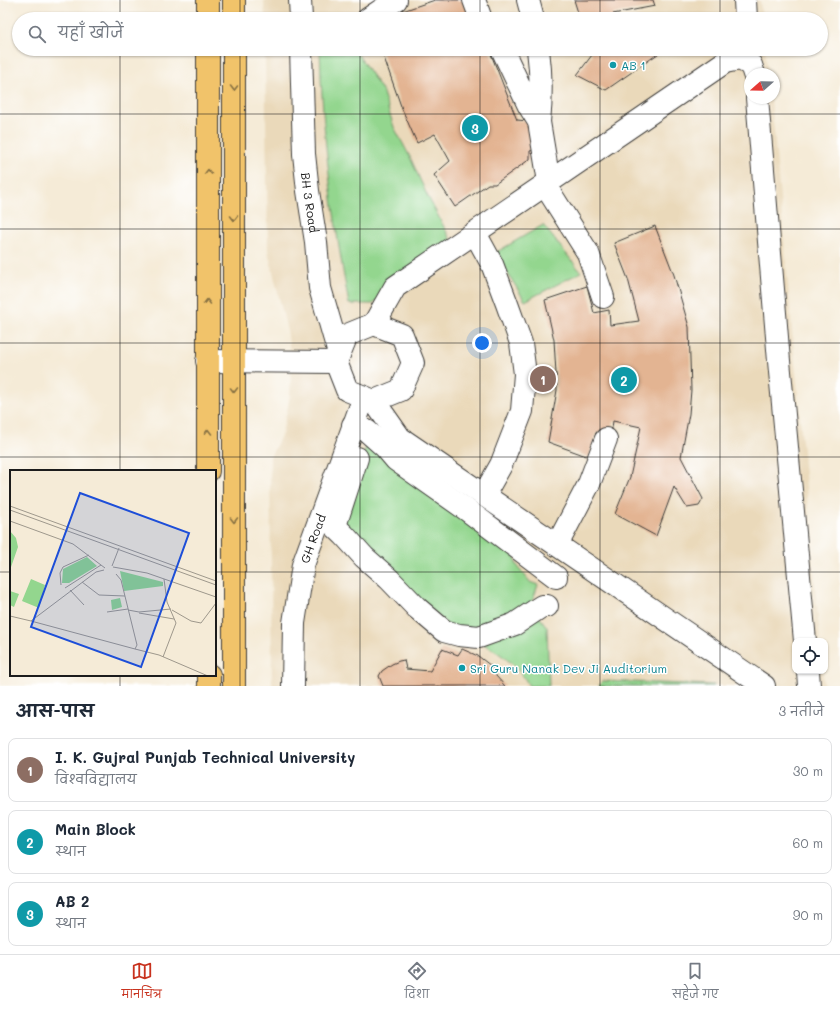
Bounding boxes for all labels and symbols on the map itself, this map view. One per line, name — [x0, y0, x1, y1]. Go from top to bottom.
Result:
place label: AB 1 — [621, 57, 646, 73]
marker: AB 1 — [608, 60, 618, 70]
north arrow — [744, 68, 780, 104]
one-way arrow — [230, 85, 238, 91]
pin: 3 — [462, 113, 488, 143]
one-way arrow — [204, 169, 212, 175]
street label: BH 3 Road — [298, 172, 322, 234]
one-way arrow — [230, 215, 238, 221]
one-way arrow — [203, 299, 211, 305]
your location — [472, 333, 492, 353]
pin: 1 — [530, 364, 556, 394]
pin: 2 — [611, 365, 637, 395]
one-way arrow — [230, 387, 238, 393]
one-way arrow — [204, 429, 212, 435]
inset map — [10, 470, 216, 676]
street label: GH Road — [296, 511, 329, 565]
one-way arrow — [230, 517, 238, 523]
place label: Sri Guru Nanak Dev Ji Auditorium — [470, 660, 667, 676]
marker: Sri Guru Nanak Dev Ji Auditorium — [457, 663, 467, 673]

